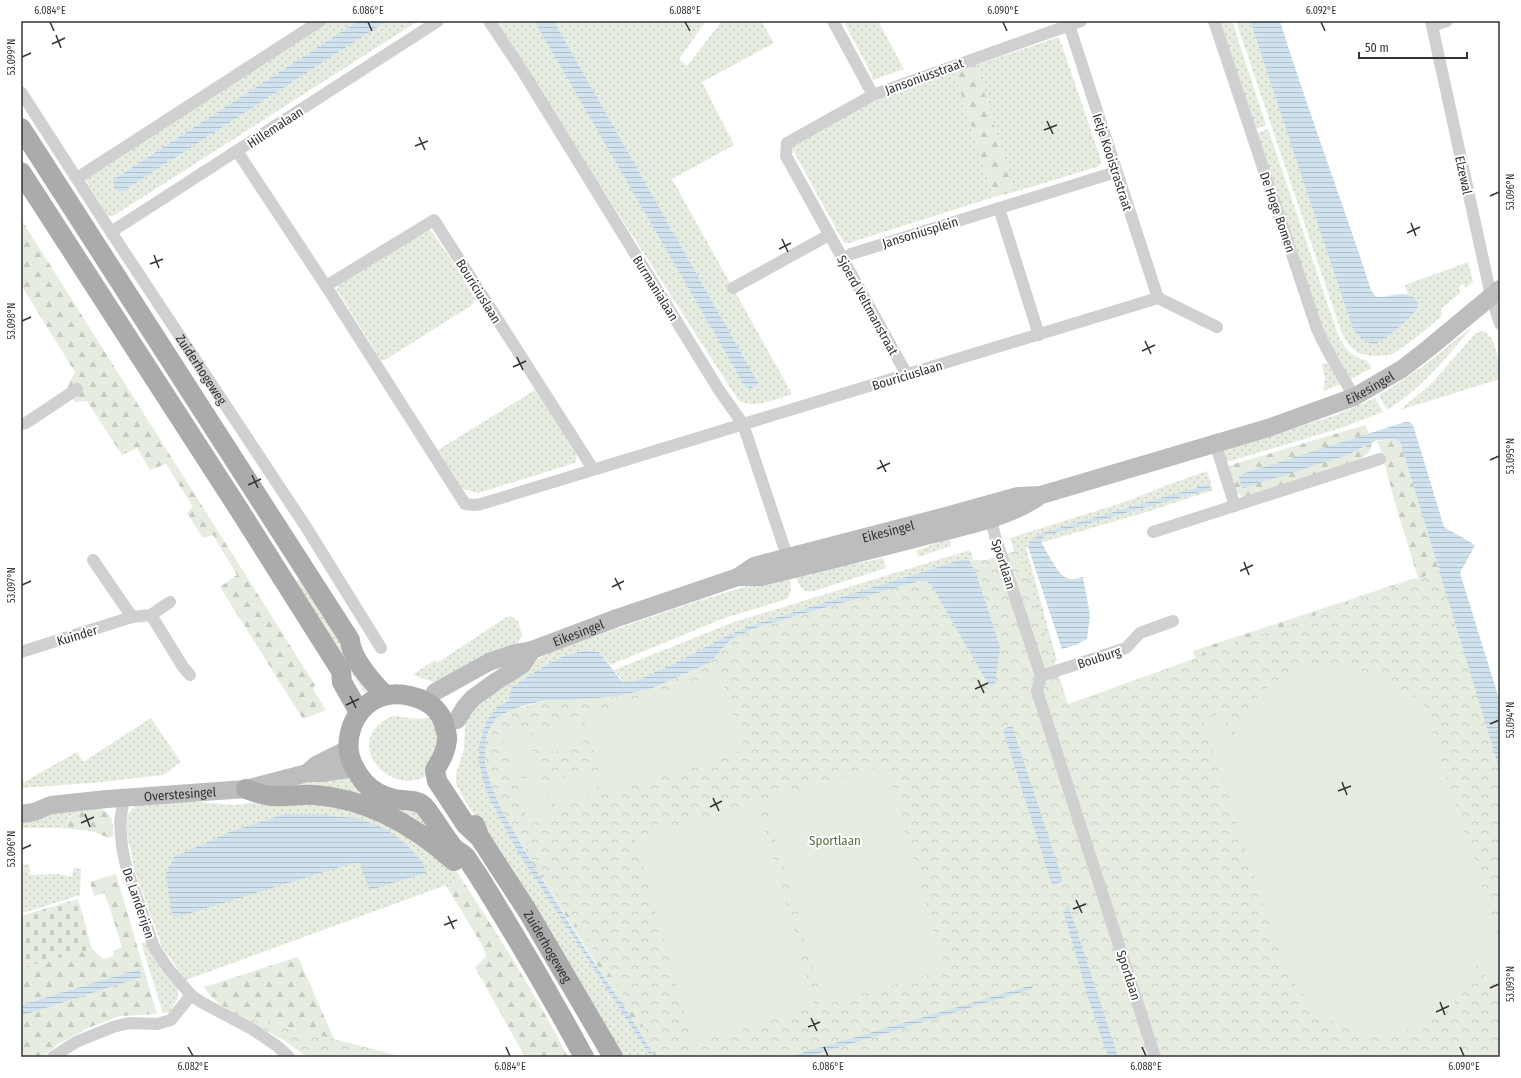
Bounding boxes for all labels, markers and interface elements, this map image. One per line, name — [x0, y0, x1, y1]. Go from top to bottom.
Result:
text: 6.084°E — [34, 5, 66, 17]
text: 6.086°E — [352, 5, 384, 17]
text: 6.088°E — [669, 5, 701, 17]
text: 6.090°E — [987, 5, 1019, 17]
text: 6.092°E — [1306, 5, 1337, 17]
scale bar — [1359, 34, 1467, 60]
text: 53.099°N — [6, 39, 18, 75]
text: 50 m — [1365, 41, 1389, 55]
street label: Jansoniusstraat — [883, 55, 966, 98]
street label: Hillemalaan — [245, 104, 306, 151]
street label: Ietje Kooistrastraat — [1090, 112, 1136, 213]
street label: Elzewal — [1452, 154, 1475, 196]
street label: De Hoge Bomen — [1257, 170, 1298, 254]
text: 53.096°N — [1505, 174, 1517, 210]
street label: Jansoniusplein — [880, 214, 960, 251]
street label: Burmanialaan — [630, 253, 682, 324]
street label: Sjoerd Veltmanstraat — [834, 253, 902, 358]
street label: Bouriciuslaan — [453, 256, 504, 326]
text: 53.098°N — [6, 303, 18, 339]
street label: Zuiderhogeweg — [173, 332, 230, 408]
street label: Bouriciuslaan — [870, 358, 944, 393]
street label: Eikesingel — [1344, 368, 1397, 407]
text: 53.095°N — [1505, 438, 1517, 474]
street label: Eikesingel — [860, 517, 916, 546]
street label: Sportlaan — [988, 537, 1019, 591]
text: 53.097°N — [6, 567, 18, 603]
street label: Eikesingel — [551, 616, 607, 649]
street label: Kuinder — [55, 622, 100, 649]
street label: Bouburg — [1075, 643, 1124, 672]
text: 53.094°N — [1505, 702, 1517, 738]
street label: Overstesingel — [143, 784, 217, 804]
text: 53.096°N — [6, 831, 18, 867]
park label: Sportlaan — [809, 833, 861, 848]
street label: De Landerijen — [119, 866, 158, 940]
street label: Zuiderhogeweg — [521, 908, 575, 986]
street label: Sportlaan — [1113, 948, 1144, 1002]
text: 53.093°N — [1505, 966, 1517, 1002]
text: 6.082°E — [178, 1061, 209, 1073]
text: 6.084°E — [494, 1061, 526, 1073]
text: 6.086°E — [812, 1061, 844, 1073]
text: 6.088°E — [1130, 1061, 1162, 1073]
text: 6.090°E — [1448, 1061, 1480, 1073]

